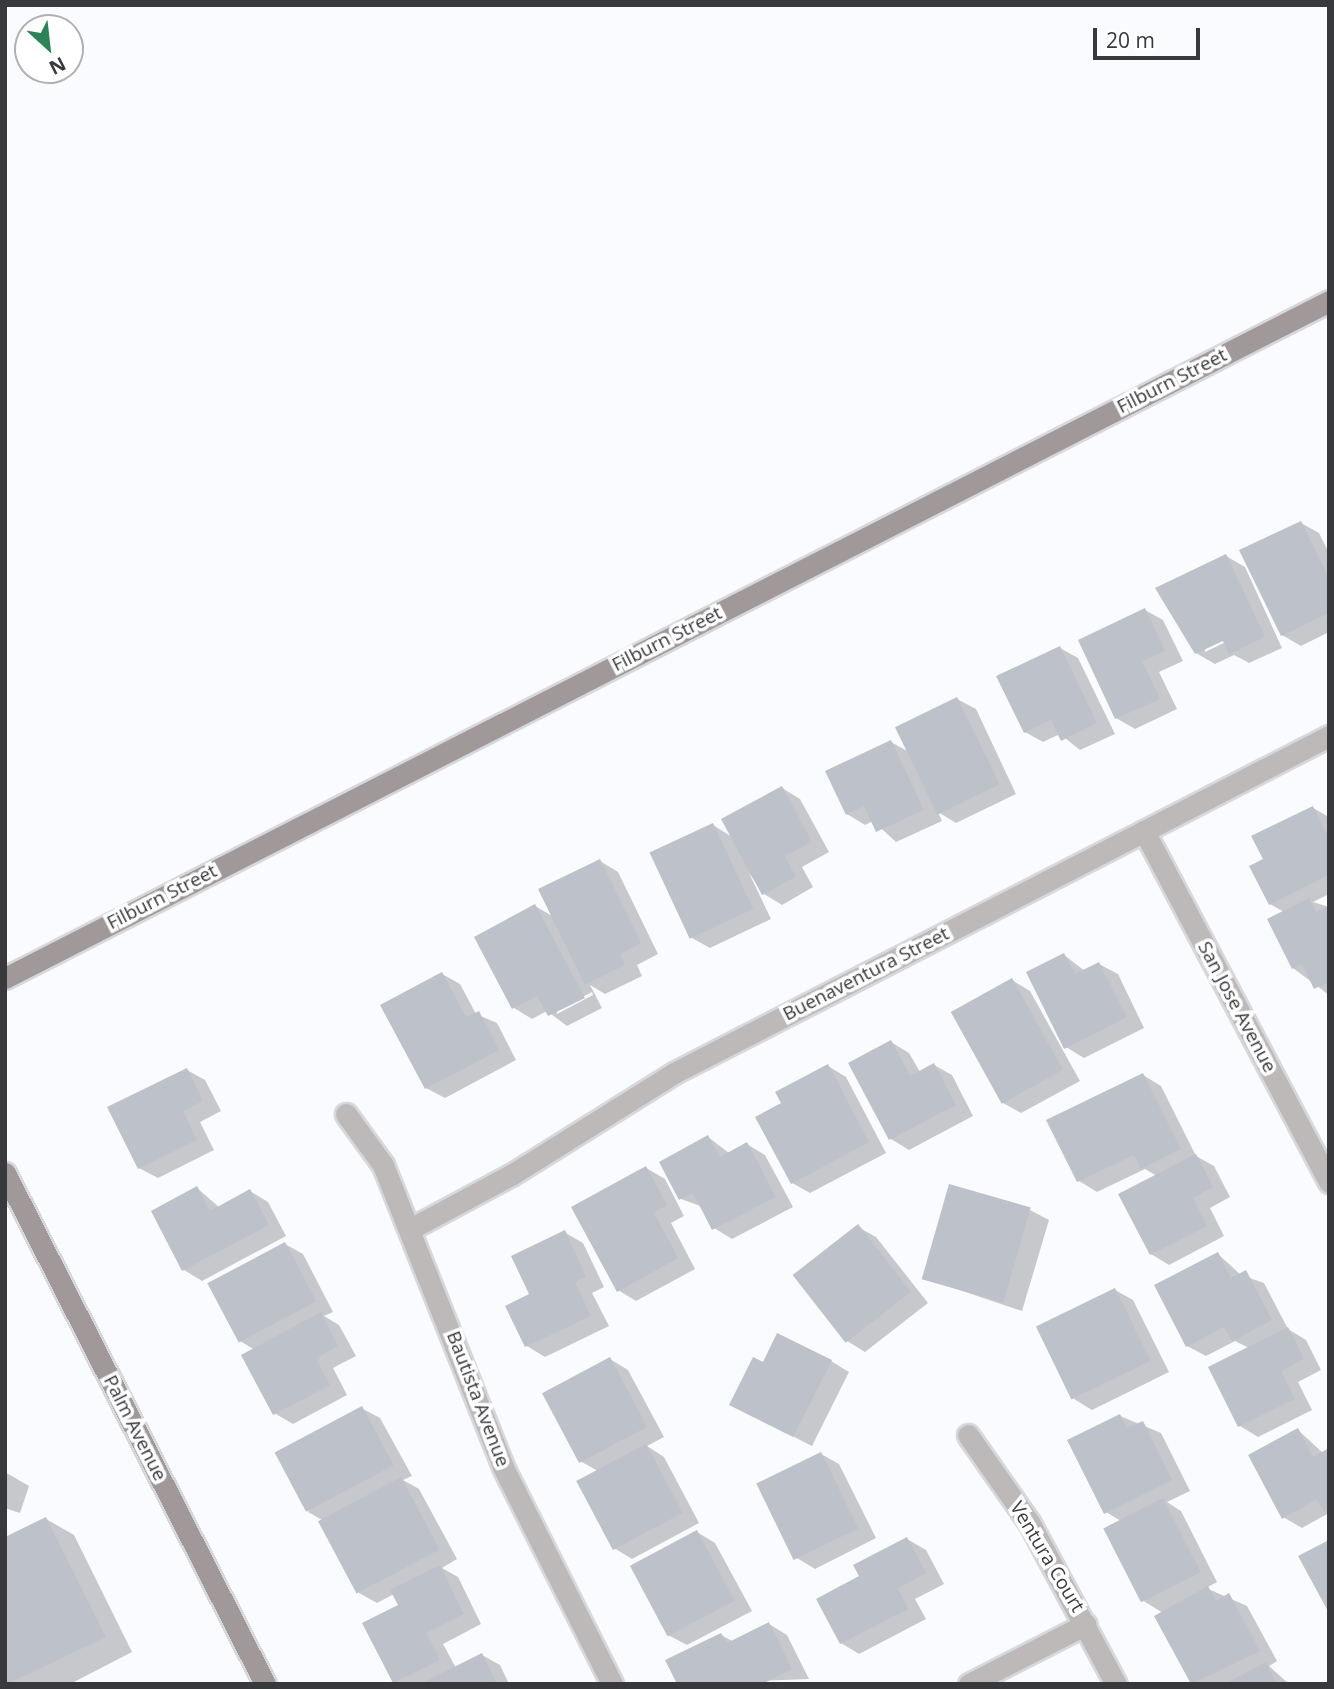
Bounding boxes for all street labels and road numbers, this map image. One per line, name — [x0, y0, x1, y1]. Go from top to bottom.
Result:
street label: Filburn Street — [1113, 344, 1231, 418]
street label: Filburn Street — [608, 602, 726, 676]
street label: Filburn Street — [103, 860, 221, 934]
street label: Buenaventura Street — [779, 922, 953, 1026]
street label: San Jose Avenue — [1193, 938, 1281, 1076]
street label: Bautista Avenue — [442, 1328, 514, 1470]
street label: Palm Avenue — [99, 1371, 171, 1485]
street label: Ventura Court — [1005, 1498, 1089, 1616]

